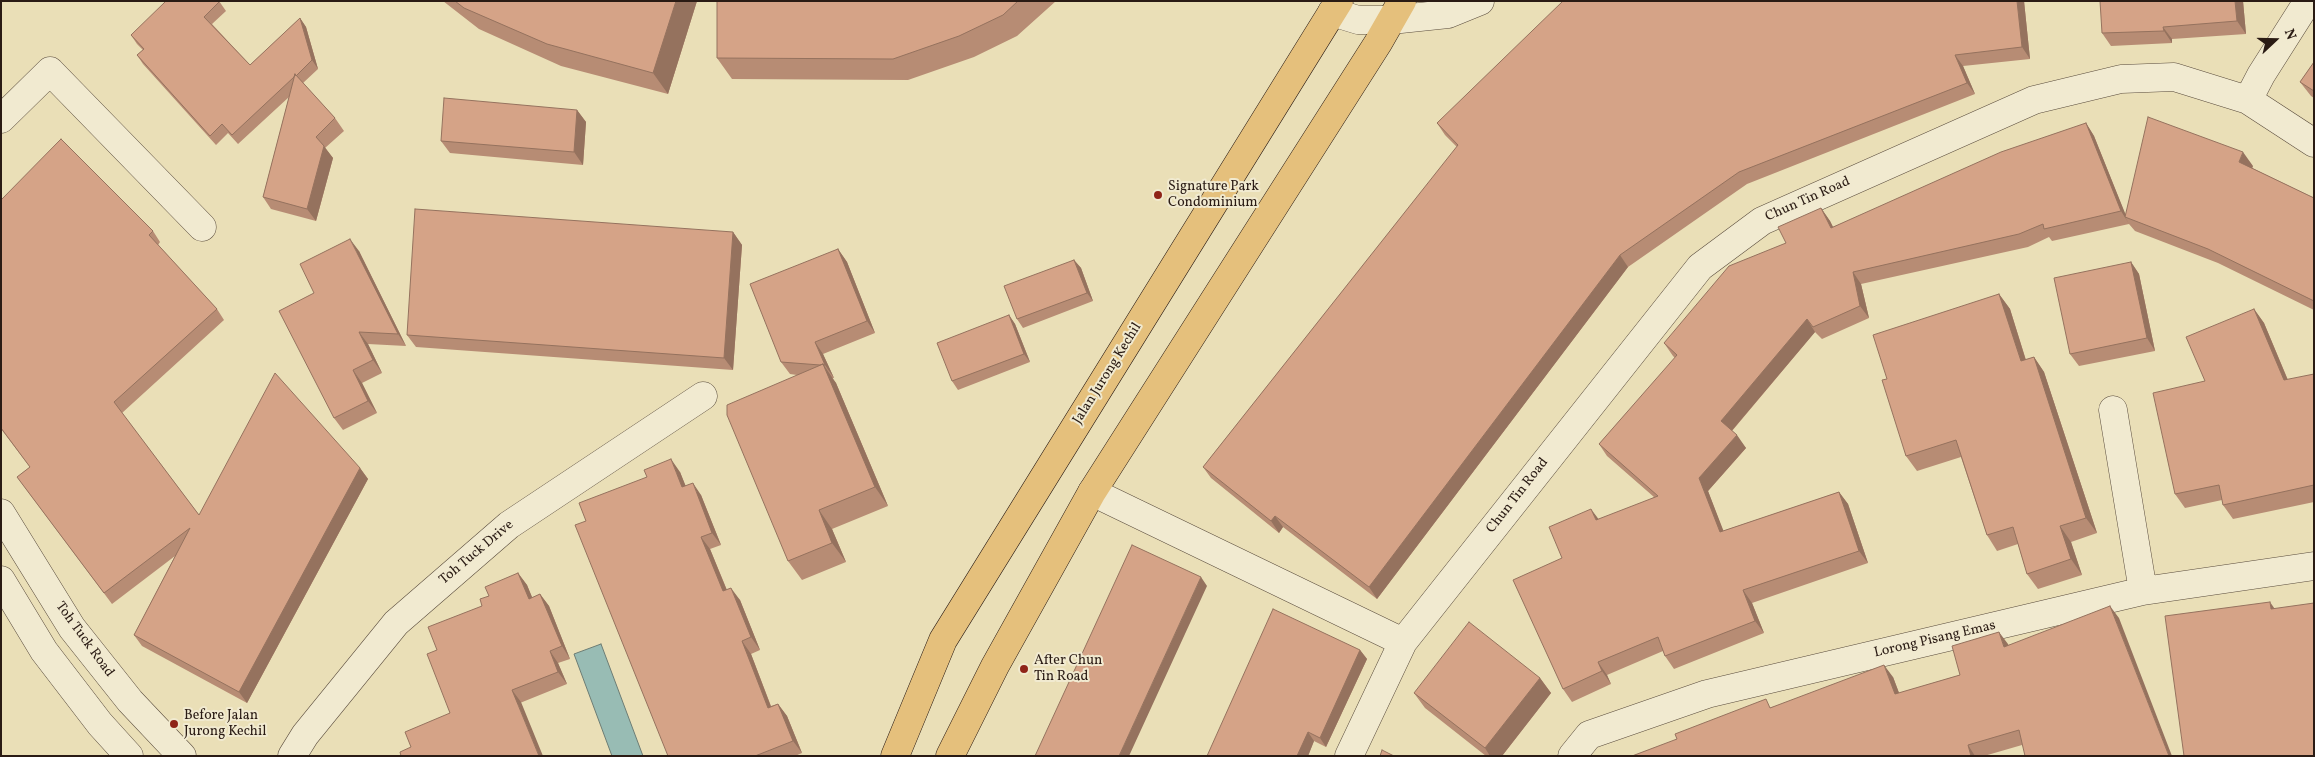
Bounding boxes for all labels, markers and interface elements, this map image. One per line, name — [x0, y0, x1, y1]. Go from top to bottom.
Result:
north arrow — [2250, 15, 2300, 65]
text: N — [2279, 26, 2300, 43]
street label: Chun Tin Road — [1763, 174, 1853, 226]
place label: Signature Park Condominium — [1168, 179, 1259, 212]
marker: Signature Park Condominium — [1152, 189, 1164, 201]
street label: Jalan Jurong Kechil — [1070, 320, 1146, 428]
street label: Chun Tin Road — [1483, 455, 1553, 537]
street label: Toh Tuck Drive — [437, 517, 517, 589]
street label: Toh Tuck Road — [51, 599, 117, 681]
street label: Lorong Pisang Emas — [1873, 618, 1997, 662]
place label: After Chun Tin Road — [1034, 653, 1102, 686]
marker: After Chun Tin Road — [1018, 663, 1030, 675]
place label: Before Jalan Jurong Kechil — [184, 708, 266, 740]
marker: Before Jalan Jurong Kechil — [168, 718, 180, 730]

